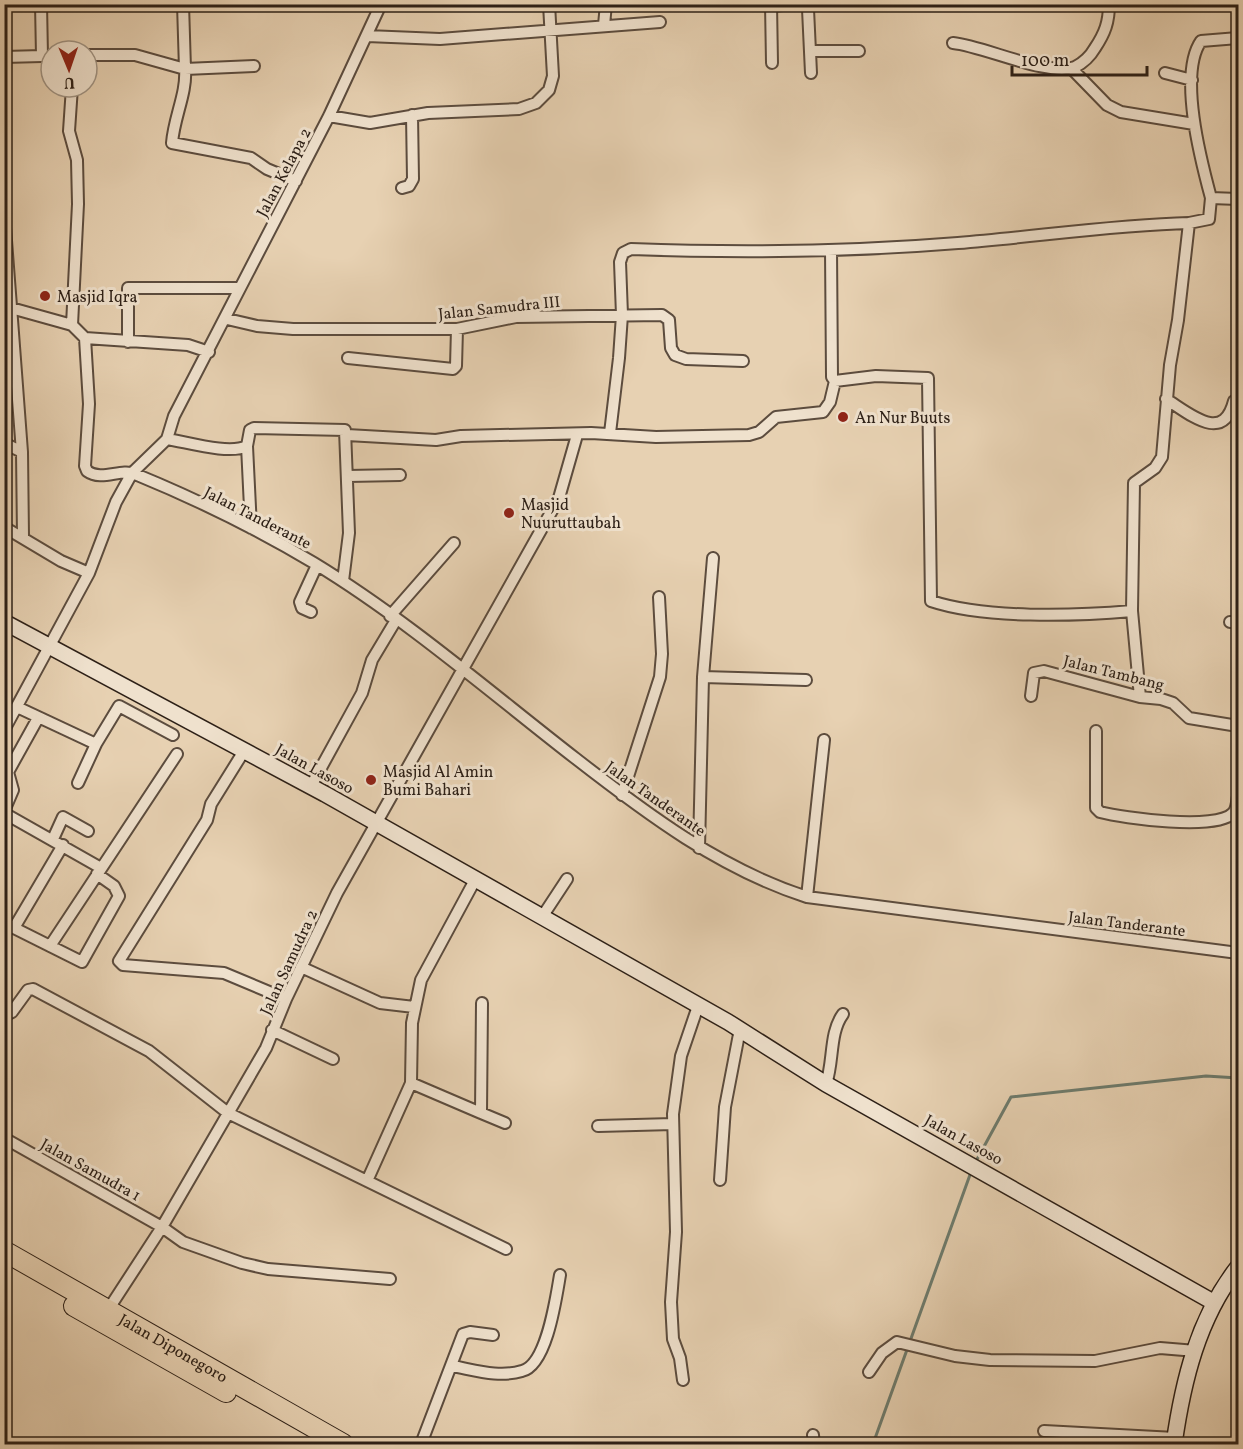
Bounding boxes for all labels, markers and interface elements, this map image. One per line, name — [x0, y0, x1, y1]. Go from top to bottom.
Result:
north arrow — [39, 39, 99, 99]
scale bar — [1012, 39, 1147, 77]
text: 100 m — [1021, 49, 1070, 74]
text: U — [64, 71, 75, 93]
street label: Jalan Kelapa 2 — [252, 124, 318, 221]
place label: Masjid Iqra — [57, 287, 137, 309]
marker: Masjid Iqra — [38, 289, 52, 303]
street label: Jalan Samudra III — [437, 292, 561, 326]
place label: An Nur Buuts — [855, 408, 950, 430]
marker: An Nur Buuts — [836, 410, 850, 424]
street label: Jalan Tanderante — [200, 482, 315, 555]
place label: Masjid Nuuruttaubah — [521, 495, 621, 535]
marker: Masjid Nuuruttaubah — [502, 506, 516, 520]
street label: Jalan Tambang — [1061, 651, 1166, 697]
street label: Jalan Lasoso — [271, 739, 357, 800]
street label: Jalan Tanderante — [600, 757, 710, 843]
place label: Masjid Al Amin Bumi Bahari — [383, 762, 493, 802]
marker: Masjid Al Amin Bumi Bahari — [364, 773, 378, 787]
street label: Jalan Samudra 2 — [256, 906, 324, 1019]
street label: Jalan Tanderante — [1067, 907, 1187, 943]
street label: Jalan Lasoso — [920, 1110, 1006, 1171]
street label: Jalan Samudra 1 — [36, 1134, 144, 1207]
street label: Jalan Diponegoro — [114, 1309, 231, 1389]

